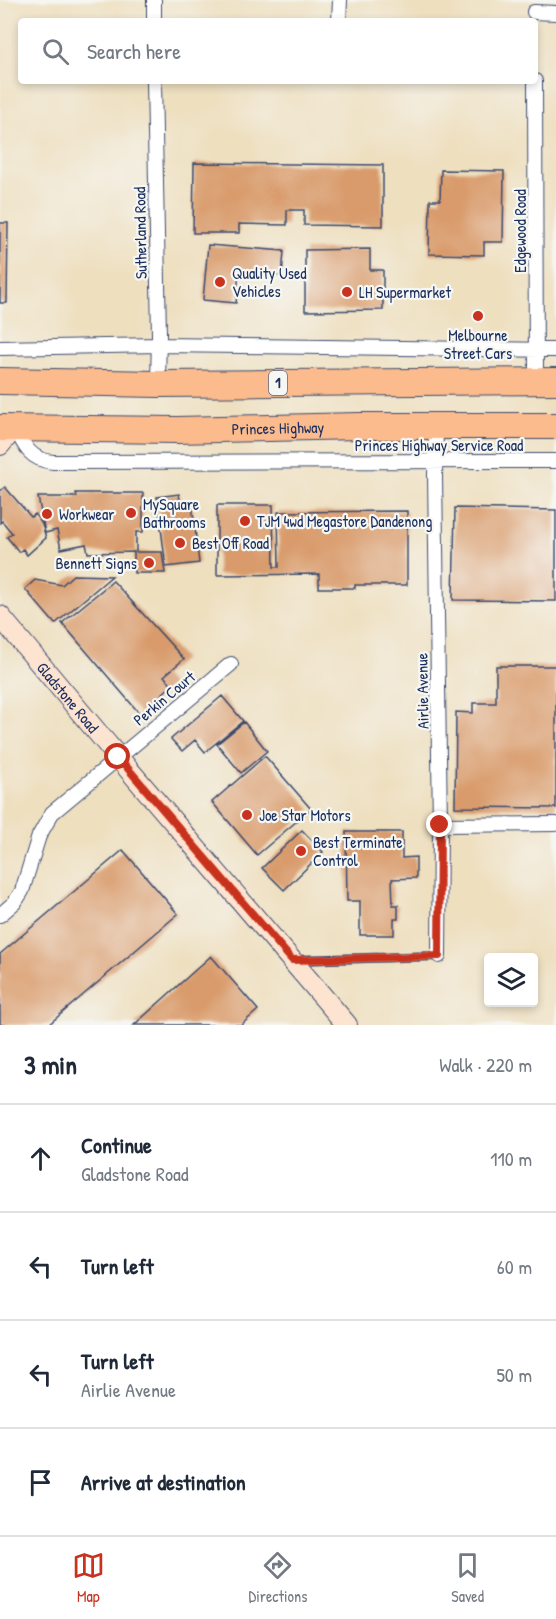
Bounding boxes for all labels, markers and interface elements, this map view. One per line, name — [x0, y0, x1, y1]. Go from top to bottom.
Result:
search box — [18, 18, 538, 84]
icon: search — [39, 35, 72, 68]
text: Search here — [87, 36, 181, 66]
street label: Sutherland Road — [128, 187, 152, 279]
street label: Edgewood Road — [509, 189, 531, 273]
place label: Quality Used Vehicles — [232, 262, 307, 302]
marker: Quality Used Vehicles — [213, 275, 227, 289]
place label: LH Supermarket — [359, 281, 452, 303]
marker: LH Supermarket — [340, 285, 354, 299]
marker: Melbourne Street Cars — [471, 309, 485, 323]
place label: Melbourne Street Cars — [444, 324, 512, 364]
road number: 1 — [269, 371, 287, 395]
street label: Princes Highway — [231, 416, 325, 440]
street label: Princes Highway Service Road — [355, 434, 523, 456]
place label: MySquare Bathrooms — [143, 493, 206, 533]
place label: Workwear — [59, 503, 114, 525]
marker: MySquare Bathrooms — [124, 506, 138, 520]
marker: Workwear — [40, 507, 54, 521]
place label: TJM 4wd Megastore Dandenong — [257, 510, 432, 532]
marker: TJM 4wd Megastore Dandenong — [238, 514, 252, 528]
place label: Best Off Road — [192, 532, 269, 554]
marker: Best Off Road — [173, 536, 187, 550]
place label: Bennett Signs — [56, 552, 137, 574]
marker: Bennett Signs — [142, 556, 156, 570]
street label: Airlie Avenue — [410, 652, 434, 729]
street label: Gladstone Road — [32, 657, 104, 737]
street label: Perkin Court — [128, 665, 200, 730]
route start — [104, 743, 130, 769]
place label: Joe Star Motors — [259, 804, 351, 826]
marker: Joe Star Motors — [240, 808, 254, 822]
route end — [426, 811, 452, 837]
place label: Best Terminate Control — [313, 831, 403, 871]
marker: Best Terminate Control — [294, 844, 308, 858]
map controls — [484, 953, 538, 1007]
button: layers — [484, 953, 538, 1007]
text: 3 min — [24, 1047, 77, 1082]
text: Walk · 220 m — [439, 1051, 532, 1078]
text: Continue — [81, 1130, 152, 1160]
icon: ahead — [24, 1142, 57, 1175]
text: 110 m — [490, 1145, 532, 1172]
text: Gladstone Road — [81, 1160, 189, 1187]
icon: left — [24, 1250, 57, 1283]
text: Turn left — [81, 1251, 154, 1281]
text: 60 m — [497, 1253, 532, 1280]
text: Turn left — [81, 1346, 154, 1376]
icon: left — [24, 1358, 57, 1391]
text: 50 m — [496, 1361, 532, 1388]
text: Airlie Avenue — [81, 1376, 176, 1403]
icon: arrive — [24, 1466, 57, 1499]
text: Arrive at destination — [81, 1467, 246, 1497]
tab: Map — [72, 1549, 105, 1607]
tab: Directions — [249, 1549, 307, 1607]
tab: Saved — [451, 1549, 484, 1607]

